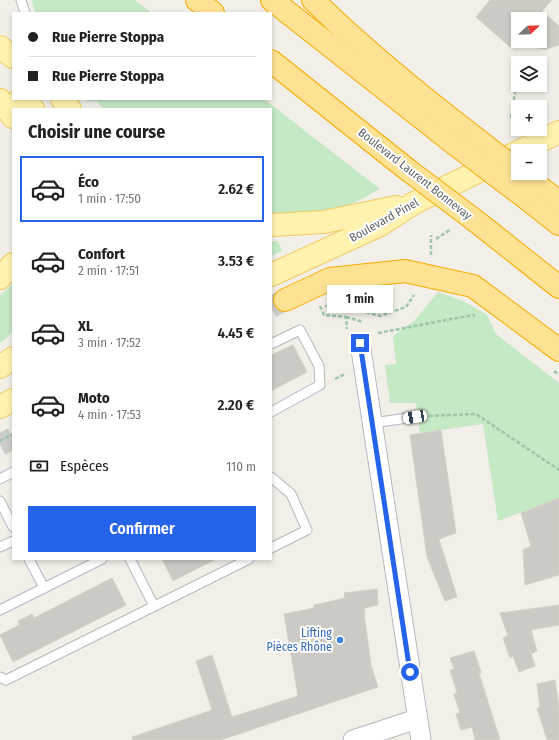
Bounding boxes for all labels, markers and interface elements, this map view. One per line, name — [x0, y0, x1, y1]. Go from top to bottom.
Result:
north arrow — [511, 12, 547, 48]
map controls — [511, 12, 547, 180]
text: Rue Pierre Stoppa — [52, 28, 164, 46]
button: layers — [511, 56, 547, 92]
text: Rue Pierre Stoppa — [52, 67, 164, 85]
button: + — [511, 100, 547, 136]
text: Choisir une course — [28, 121, 165, 143]
street label: Boulevard Laurent Bonnevay — [355, 125, 475, 223]
button: − — [511, 144, 547, 180]
icon: car — [30, 171, 66, 207]
text: Éco — [78, 173, 99, 191]
text: 2.62 € — [218, 180, 254, 198]
text: 1 min · 17:50 — [78, 191, 141, 206]
street label: Boulevard Pinel — [347, 195, 421, 245]
icon: car — [30, 243, 66, 279]
text: Confort — [78, 245, 125, 263]
text: 3.53 € — [218, 252, 254, 270]
text: 2 min · 17:51 — [78, 263, 139, 278]
callout: 1 min — [327, 285, 393, 313]
text: 1 min — [346, 291, 374, 306]
icon: car — [30, 315, 66, 351]
text: XL — [78, 317, 93, 335]
text: 4.45 € — [217, 324, 254, 342]
route end — [351, 334, 369, 352]
text: 3 min · 17:52 — [78, 335, 141, 350]
icon: car — [30, 387, 66, 423]
text: Moto — [78, 389, 110, 407]
text: 2.20 € — [218, 396, 254, 414]
text: 4 min · 17:53 — [78, 407, 141, 422]
car — [402, 409, 428, 425]
icon: cash — [28, 455, 50, 477]
text: Espèces — [60, 457, 109, 475]
text: 110 m — [226, 459, 256, 474]
button: Confirmer — [28, 506, 256, 552]
place label: Lifting Pièces Rhône — [267, 626, 332, 654]
marker: Lifting Pièces Rhône — [335, 635, 345, 645]
route start — [401, 663, 419, 681]

